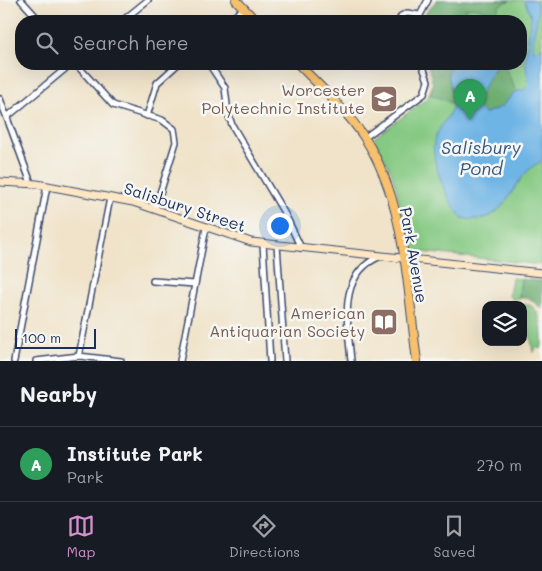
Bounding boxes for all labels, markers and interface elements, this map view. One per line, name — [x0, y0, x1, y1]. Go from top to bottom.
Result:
search box — [15, 15, 527, 70]
icon: search — [33, 29, 61, 57]
text: Search here — [73, 30, 189, 55]
place label: Worcester Polytechnic Institute — [201, 79, 365, 118]
pin: A — [454, 79, 486, 120]
school or university icon: Worcester Polytechnic Institute — [369, 84, 399, 114]
water label: Salisbury Pond — [441, 135, 522, 180]
street label: Salisbury Street — [121, 177, 249, 236]
street label: Park Avenue — [396, 205, 433, 304]
your location — [267, 213, 293, 239]
map controls — [482, 301, 527, 346]
button: layers — [482, 301, 527, 346]
place label: American Antiquarian Society — [209, 302, 365, 341]
library icon: American Antiquarian Society — [369, 307, 399, 337]
scale bar — [15, 326, 96, 349]
text: 100 m — [22, 328, 61, 347]
text: Nearby — [20, 380, 97, 407]
text: Institute Park — [67, 441, 203, 466]
text: A — [30, 454, 42, 475]
text: 270 m — [476, 454, 522, 475]
text: Park — [67, 466, 103, 487]
tab: Map — [67, 512, 95, 561]
tab: Directions — [229, 512, 300, 561]
tab: Saved — [434, 512, 475, 561]

